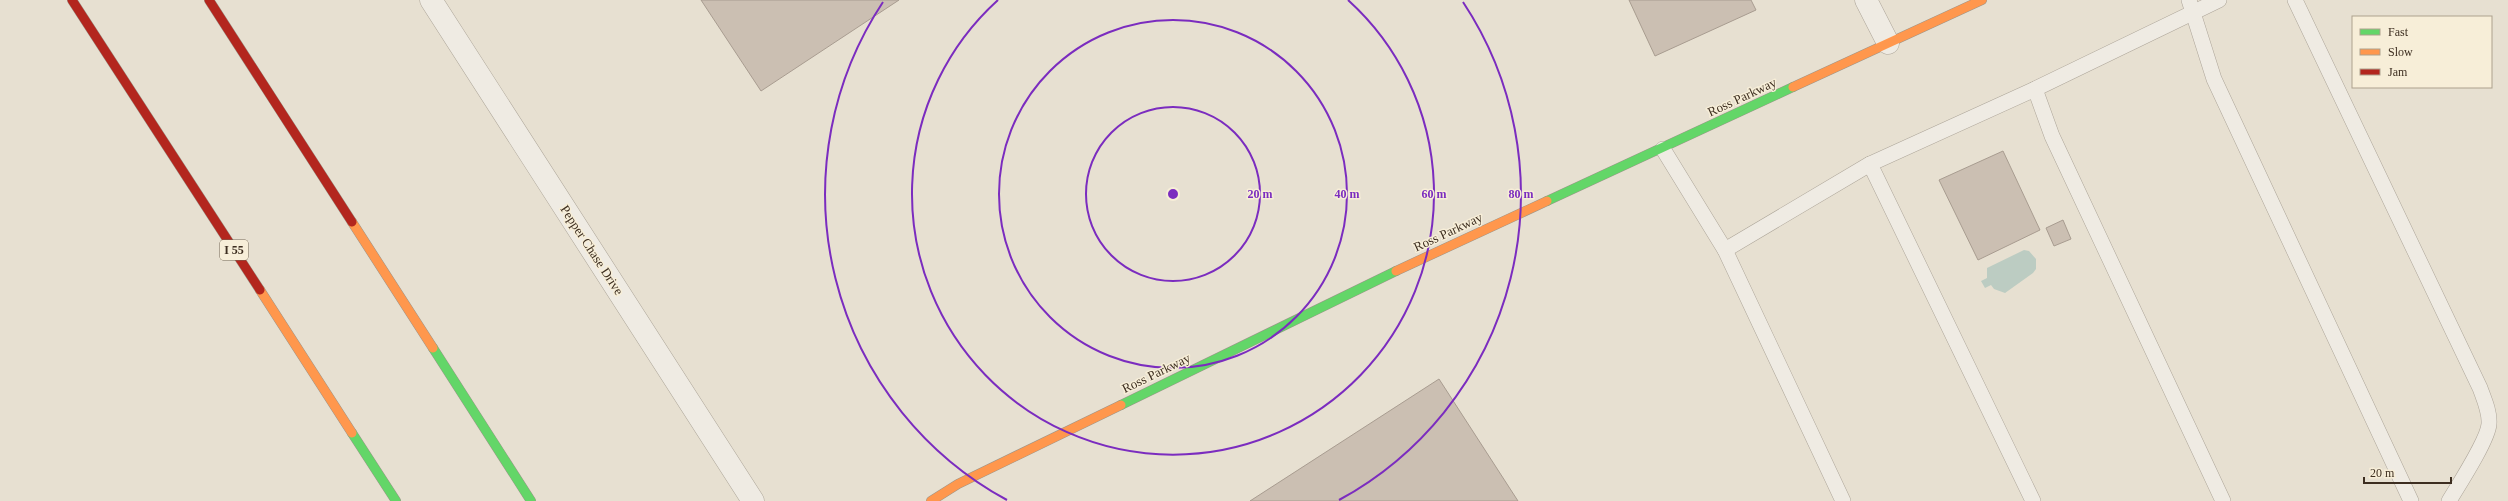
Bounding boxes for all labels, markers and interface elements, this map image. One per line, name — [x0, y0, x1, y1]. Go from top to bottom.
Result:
legend — [2352, 16, 2492, 88]
text: Fast — [2388, 25, 2409, 39]
text: Slow — [2388, 45, 2413, 59]
text: Jam — [2388, 65, 2408, 79]
street label: Ross Parkway — [1705, 74, 1779, 119]
centre of rings — [1166, 187, 1180, 201]
text: 20 m — [1248, 187, 1273, 201]
text: 40 m — [1335, 187, 1360, 201]
text: 60 m — [1422, 187, 1447, 201]
text: 80 m — [1509, 187, 1534, 201]
street label: Pepper Chase Drive — [557, 202, 627, 298]
street label: Ross Parkway — [1411, 209, 1485, 254]
road number: I 55 — [220, 240, 248, 260]
street label: Ross Parkway — [1119, 350, 1193, 396]
scale bar — [2364, 459, 2451, 485]
text: 20 m — [2370, 466, 2395, 480]

